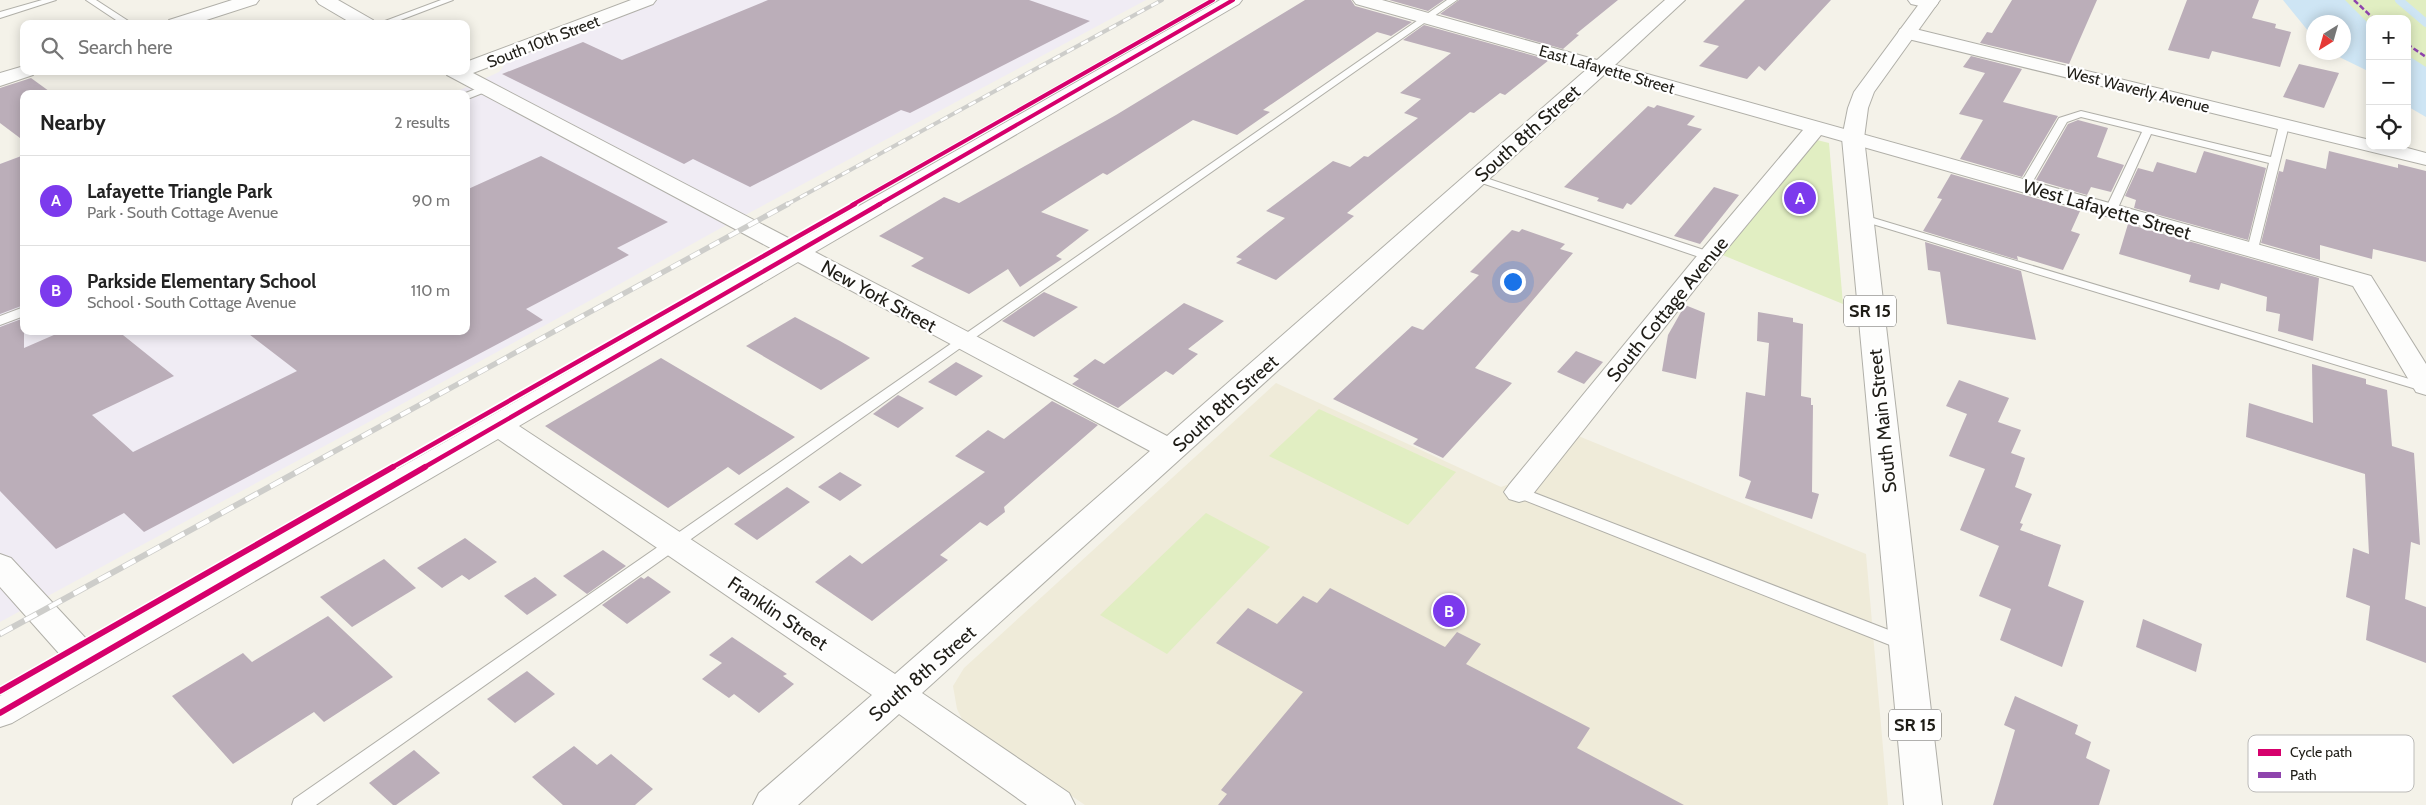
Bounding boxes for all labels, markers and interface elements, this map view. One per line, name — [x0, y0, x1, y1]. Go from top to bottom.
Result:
street label: South 10th Street — [484, 11, 603, 72]
north arrow — [2306, 15, 2351, 60]
map controls — [2366, 15, 2411, 150]
button: + — [2366, 15, 2411, 60]
search box — [20, 20, 470, 75]
icon: search — [38, 34, 66, 62]
text: Search here — [78, 36, 172, 59]
street label: East Lafayette Street — [1537, 41, 1677, 98]
button: − — [2366, 60, 2411, 105]
street label: West Waverly Avenue — [2064, 62, 2212, 117]
street label: South 8th Street — [1470, 80, 1585, 187]
button: locate — [2366, 105, 2411, 150]
text: Nearby — [40, 110, 106, 135]
text: 2 results — [394, 113, 450, 132]
street label: West Lafayette Street — [2020, 174, 2194, 245]
pin: A — [1784, 179, 1816, 217]
text: Lafayette Triangle Park — [87, 180, 272, 203]
text: A — [51, 191, 61, 210]
text: 90 m — [412, 191, 450, 210]
text: Park · South Cottage Avenue — [87, 203, 278, 222]
street label: South Cottage Avenue — [1602, 232, 1733, 386]
street label: New York Street — [817, 255, 941, 338]
your location — [1500, 269, 1526, 295]
text: Parkside Elementary School — [87, 270, 316, 293]
text: B — [51, 281, 61, 300]
text: 110 m — [411, 281, 450, 300]
text: School · South Cottage Avenue — [87, 293, 296, 312]
road number: SR 15 — [1844, 296, 1896, 326]
street label: South Main Street — [1863, 347, 1901, 494]
street label: South 8th Street — [1168, 350, 1283, 457]
street label: Franklin Street — [723, 572, 832, 656]
pin: B — [1433, 592, 1465, 630]
street label: South 8th Street — [864, 620, 981, 726]
road number: SR 15 — [1889, 710, 1941, 740]
legend — [2248, 735, 2414, 792]
text: Cycle path — [2290, 743, 2352, 761]
text: Path — [2290, 766, 2317, 784]

